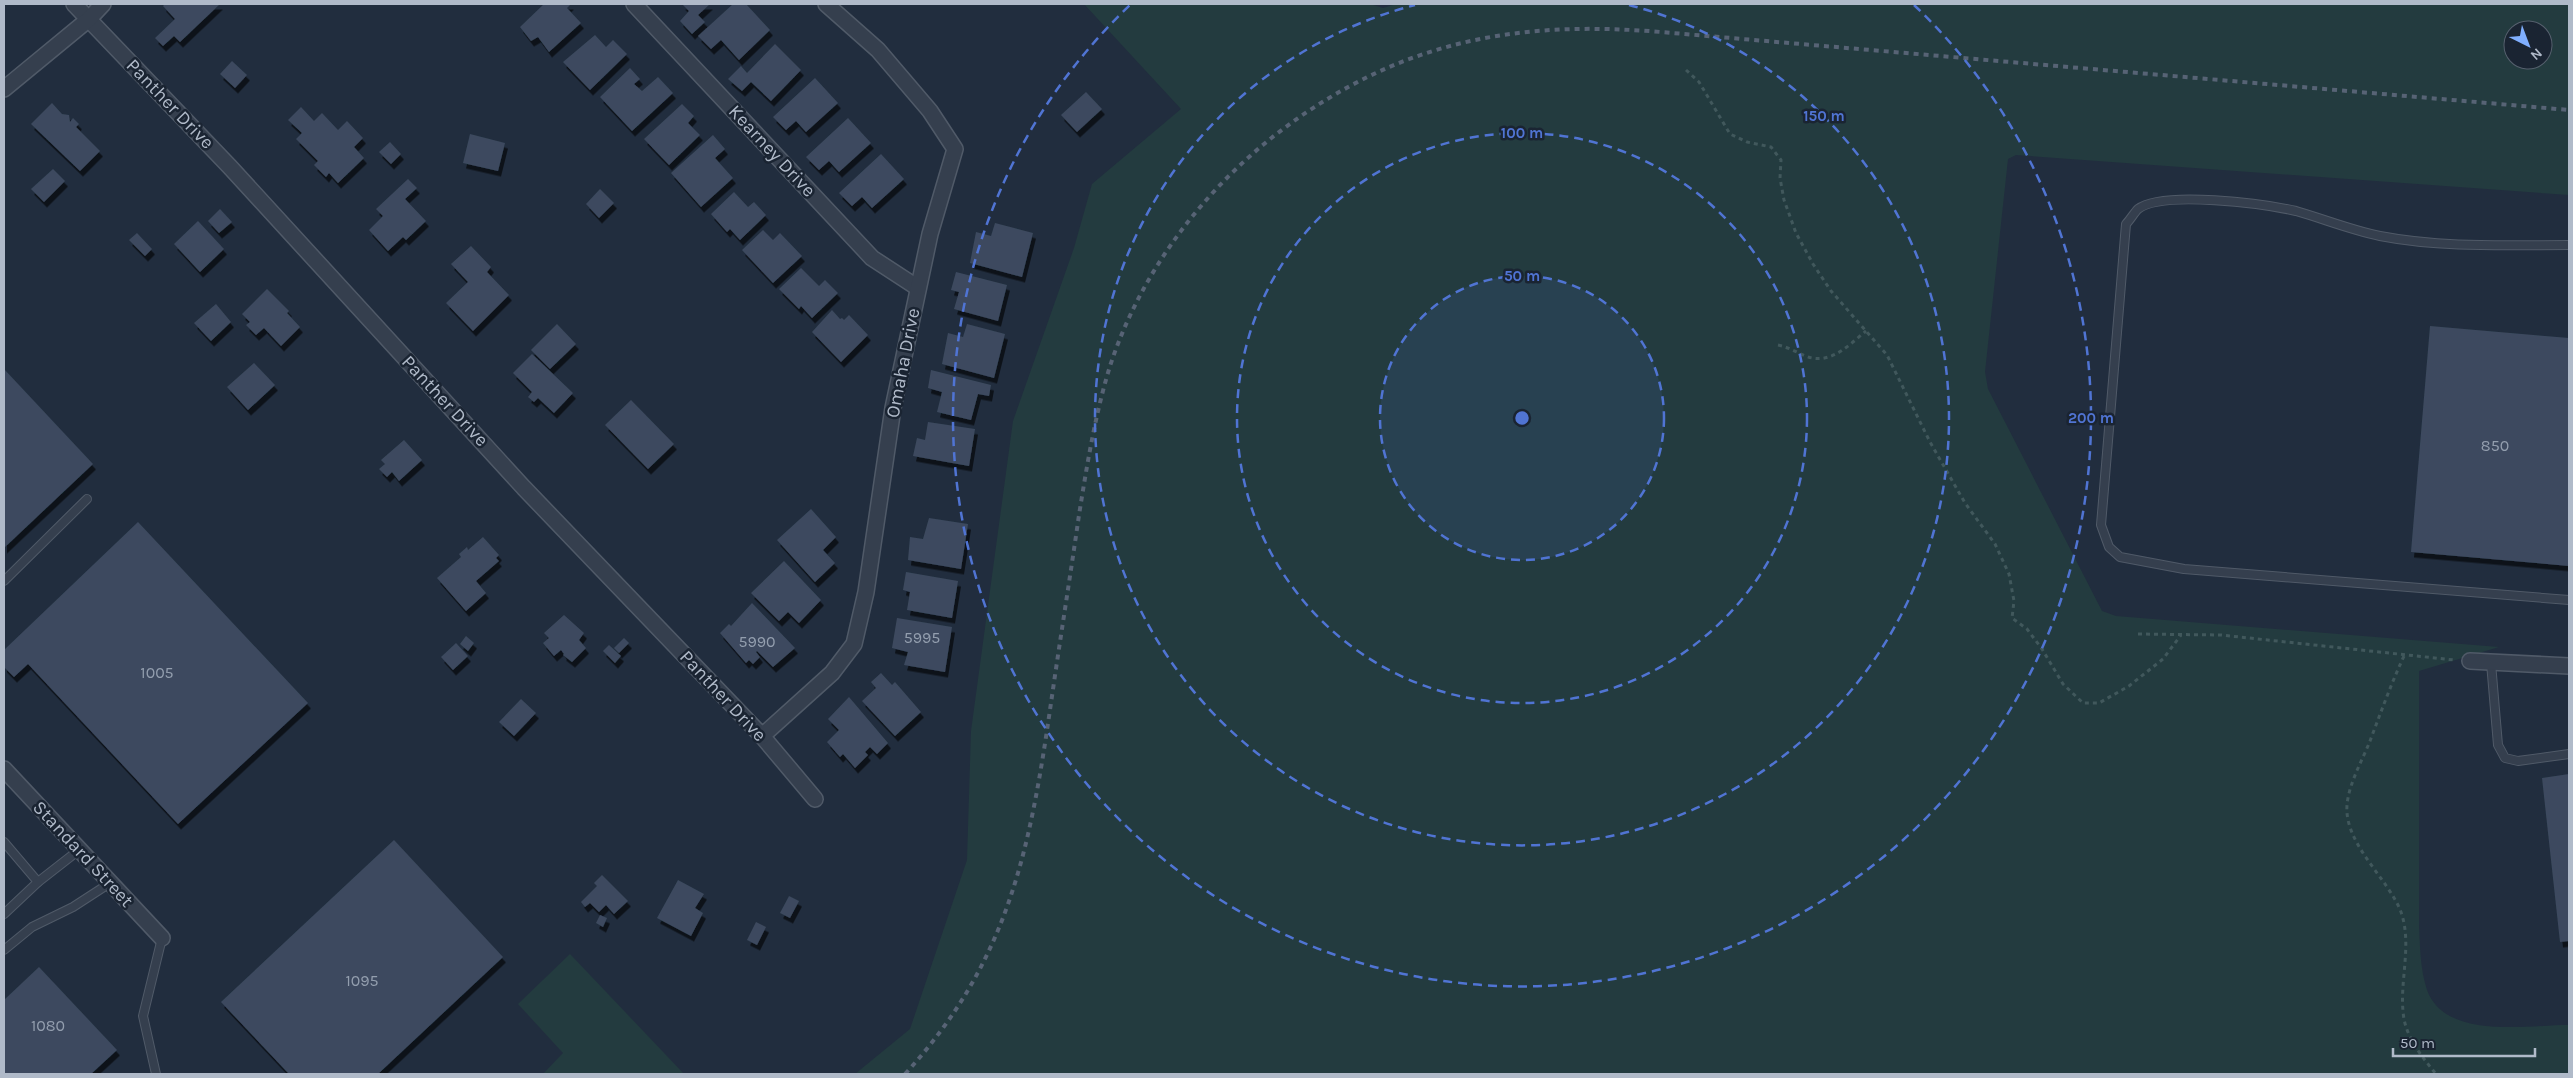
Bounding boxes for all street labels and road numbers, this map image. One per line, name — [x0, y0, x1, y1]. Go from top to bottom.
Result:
street label: Panther Drive — [122, 54, 218, 154]
street label: Kearney Drive — [724, 100, 820, 202]
street label: Omaha Drive — [882, 306, 924, 420]
street label: Panther Drive — [397, 351, 493, 451]
street label: Panther Drive — [675, 646, 771, 746]
street label: Standard Street — [28, 796, 138, 912]

